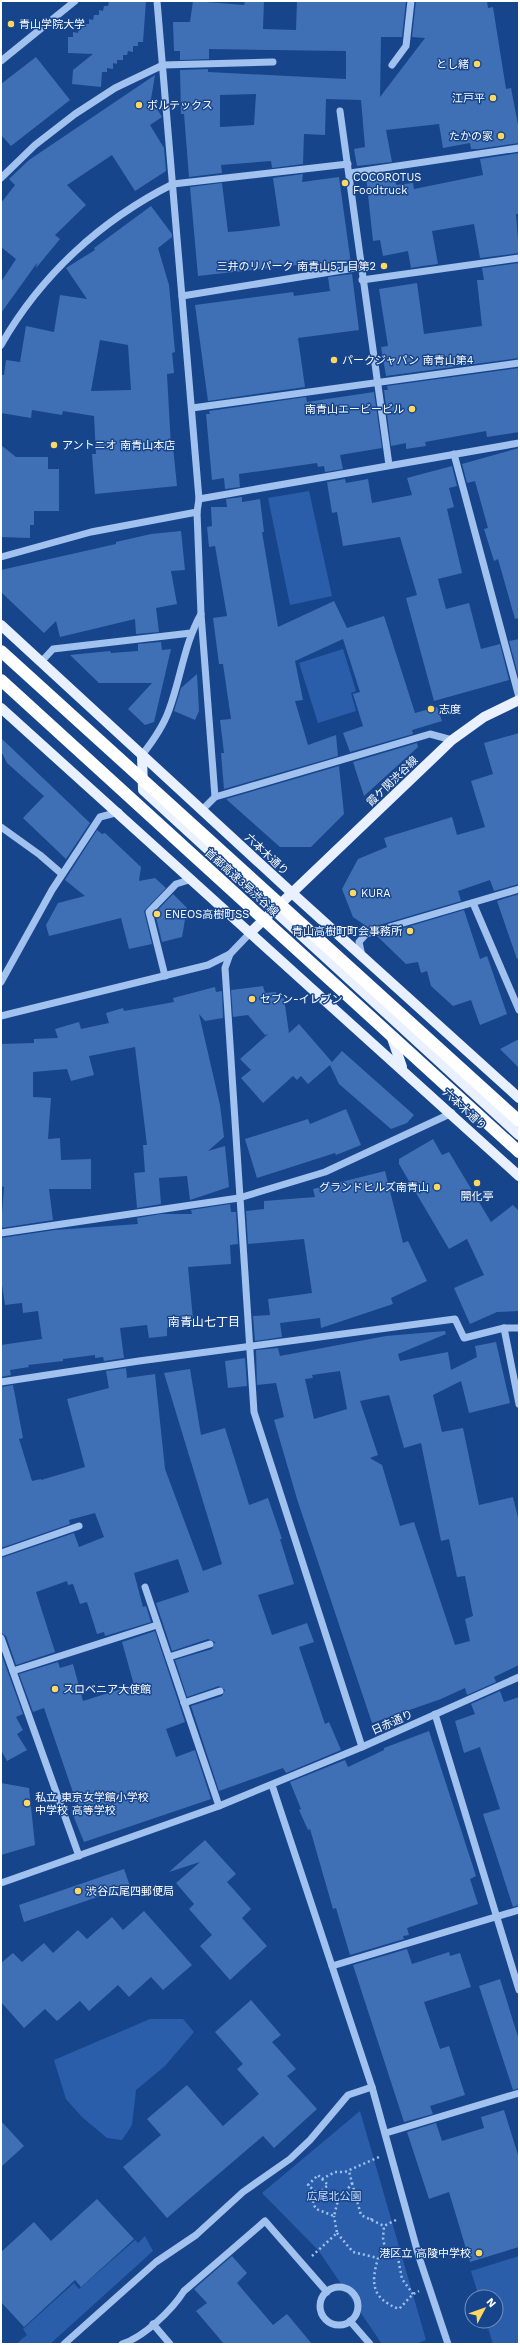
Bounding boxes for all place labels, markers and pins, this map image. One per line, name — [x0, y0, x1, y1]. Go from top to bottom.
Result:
place label: 青山学院大学 — [19, 18, 85, 31]
marker: 青山学院大学 — [6, 19, 16, 29]
place label: とし緒 — [436, 58, 469, 71]
marker: とし緒 — [472, 59, 482, 69]
place label: 江戸平 — [452, 92, 485, 105]
marker: 江戸平 — [488, 93, 498, 103]
place label: ボルテックス — [147, 99, 213, 112]
marker: ボルテックス — [134, 100, 144, 110]
place label: たかの家 — [449, 130, 493, 143]
marker: たかの家 — [496, 131, 506, 141]
place label: COCOROTUS Foodtruck — [353, 171, 421, 197]
marker: COCOROTUS Foodtruck — [340, 178, 350, 188]
place label: 三井のリパーク 南青山5丁目第2 — [216, 260, 376, 273]
marker: 三井のリパーク 南青山5丁目第2 — [379, 261, 389, 271]
place label: パークジャパン 南青山第4 — [342, 354, 474, 367]
marker: パークジャパン 南青山第4 — [329, 355, 339, 365]
place label: 南青山エービービル — [305, 403, 404, 416]
marker: 南青山エービービル — [407, 404, 417, 414]
place label: アントニオ 南青山本店 — [62, 439, 175, 452]
marker: アントニオ 南青山本店 — [49, 440, 59, 450]
place label: 志度 — [439, 703, 461, 716]
marker: 志度 — [426, 704, 436, 714]
place label: KURA — [361, 887, 391, 900]
marker: KURA — [348, 888, 358, 898]
place label: ENEOS高樹町SS — [165, 908, 249, 921]
marker: ENEOS高樹町SS — [152, 909, 162, 919]
place label: 青山高樹町町会事務所 — [292, 925, 403, 938]
marker: 青山高樹町町会事務所 — [405, 926, 415, 936]
place label: セブン-イレブン — [260, 993, 343, 1006]
marker: セブン-イレブン — [247, 994, 257, 1004]
marker: 開化亭 — [472, 1178, 482, 1188]
place label: グランドヒルズ南青山 — [319, 1181, 429, 1194]
marker: グランドヒルズ南青山 — [432, 1182, 442, 1192]
place label: 開化亭 — [461, 1190, 494, 1203]
place label: スロベニア大使館 — [63, 1683, 151, 1696]
marker: スロベニア大使館 — [50, 1684, 60, 1694]
place label: 私立 東京女学館小学校 中学校 高等学校 — [35, 1791, 149, 1817]
marker: 私立 東京女学館小学校 中学校 高等学校 — [22, 1798, 32, 1808]
place label: 渋谷広尾四郵便局 — [86, 1885, 174, 1898]
marker: 渋谷広尾四郵便局 — [73, 1886, 83, 1896]
place label: 港区立 高陵中学校 — [379, 2247, 471, 2260]
marker: 港区立 高陵中学校 — [474, 2248, 484, 2258]

